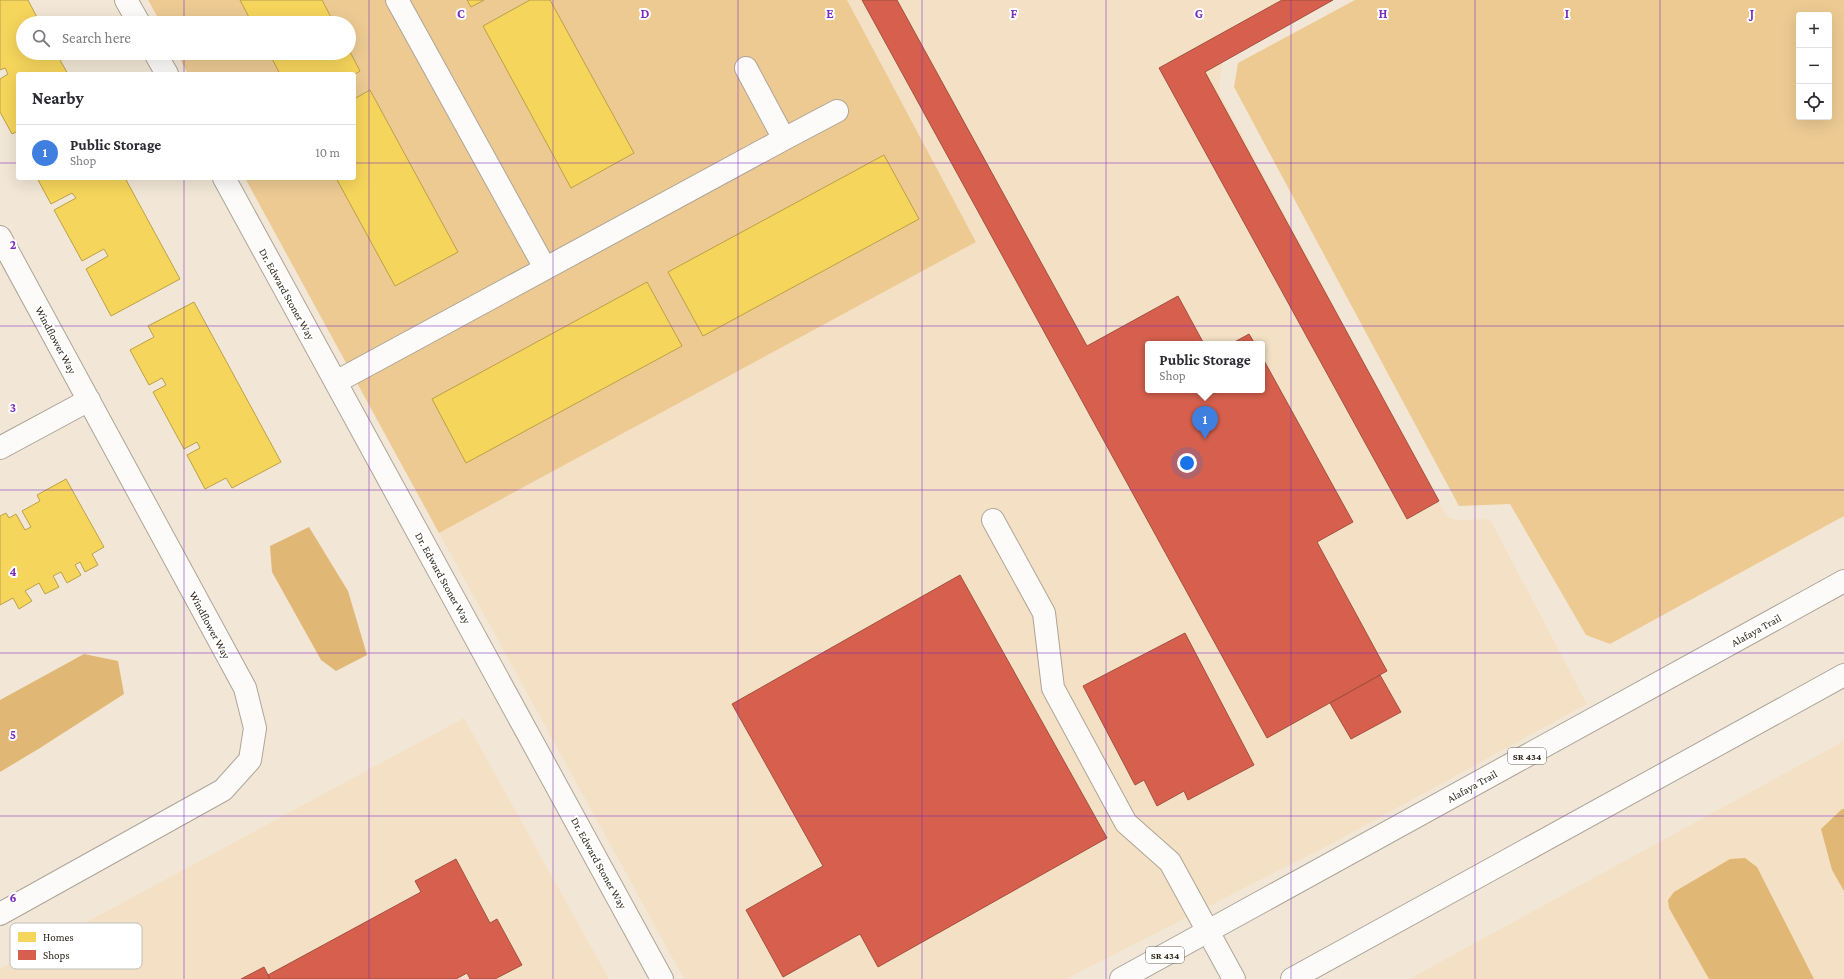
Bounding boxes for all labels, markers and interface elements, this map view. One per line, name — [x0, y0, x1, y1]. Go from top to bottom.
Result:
text: C — [457, 6, 465, 21]
text: D — [641, 6, 650, 21]
text: E — [826, 6, 834, 21]
text: F — [1011, 6, 1018, 21]
text: G — [1195, 6, 1203, 21]
text: H — [1379, 6, 1388, 21]
text: I — [1565, 6, 1569, 21]
text: J — [1748, 6, 1754, 21]
map controls — [1796, 12, 1832, 120]
button: + — [1796, 12, 1832, 48]
search box — [16, 16, 356, 60]
icon: search — [30, 27, 52, 49]
text: Search here — [62, 30, 131, 46]
button: − — [1796, 48, 1832, 84]
button: locate — [1796, 84, 1832, 120]
text: Nearby — [32, 89, 84, 108]
text: Public Storage — [70, 137, 161, 153]
text: 1 — [43, 145, 47, 160]
text: 10 m — [315, 145, 340, 160]
text: Shop — [70, 153, 96, 168]
text: 2 — [10, 237, 17, 252]
street label: Dr. Edward Stoner Way — [256, 246, 318, 343]
street label: Windflower Way — [32, 304, 79, 377]
popup — [1145, 341, 1265, 393]
text: Public Storage — [1159, 352, 1251, 368]
text: Shop — [1159, 368, 1186, 383]
text: 3 — [10, 400, 16, 415]
pin: 1 — [1192, 406, 1218, 439]
your location — [1177, 453, 1197, 473]
street label: Dr. Edward Stoner Way — [412, 530, 474, 627]
text: 4 — [9, 564, 17, 579]
street label: Windflower Way — [186, 589, 233, 662]
street label: Alafaya Trail — [1729, 611, 1784, 650]
text: 5 — [10, 727, 16, 742]
road number: SR 434 — [1508, 748, 1546, 764]
street label: Alafaya Trail — [1445, 767, 1500, 806]
street label: Dr. Edward Stoner Way — [568, 815, 630, 912]
text: 6 — [9, 890, 17, 905]
legend — [10, 923, 142, 969]
text: Homes — [43, 931, 74, 943]
road number: SR 434 — [1146, 947, 1184, 963]
text: Shops — [43, 949, 70, 962]

